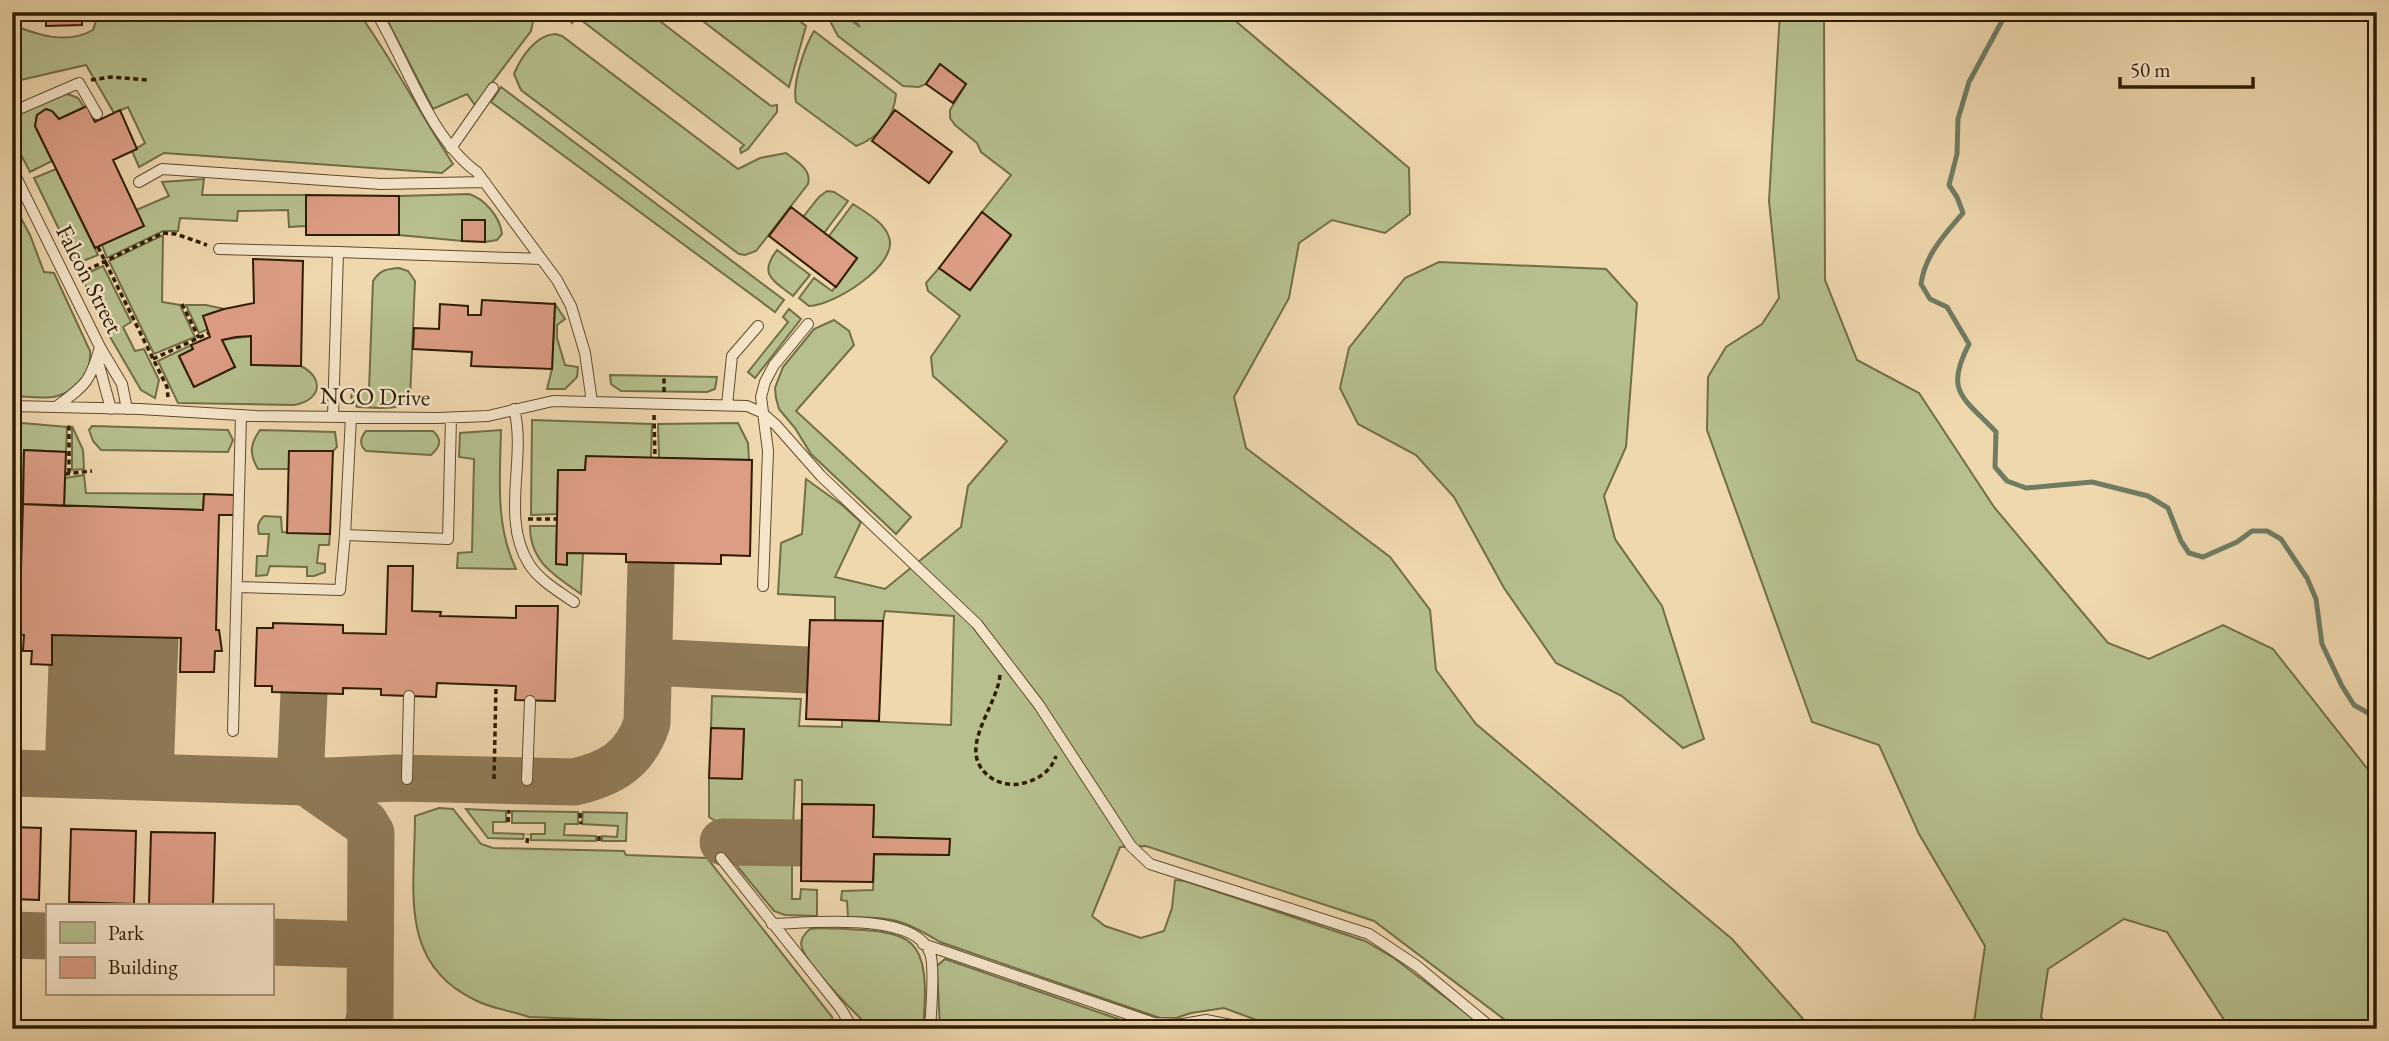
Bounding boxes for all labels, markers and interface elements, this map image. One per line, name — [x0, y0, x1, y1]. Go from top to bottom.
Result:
scale bar — [2120, 46, 2252, 90]
text: 50 m — [2130, 56, 2171, 83]
street label: Falcon Street — [49, 219, 131, 339]
street label: NCO Drive — [320, 380, 430, 412]
legend — [46, 904, 273, 996]
text: Park — [108, 919, 145, 946]
text: Building — [108, 953, 178, 980]

